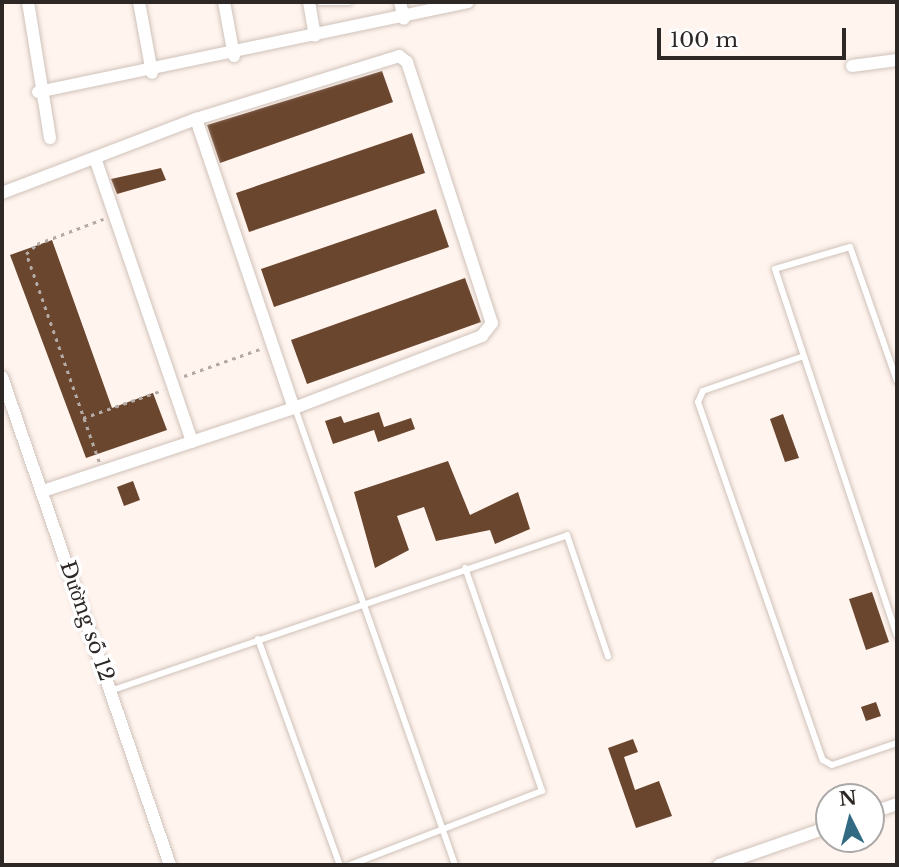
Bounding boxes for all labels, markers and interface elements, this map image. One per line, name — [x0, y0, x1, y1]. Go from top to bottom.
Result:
scale bar — [661, 14, 850, 58]
text: 100 m — [670, 27, 738, 53]
street label: Đường số 12 — [55, 557, 119, 685]
north arrow — [815, 783, 885, 853]
text: N — [838, 786, 858, 811]

